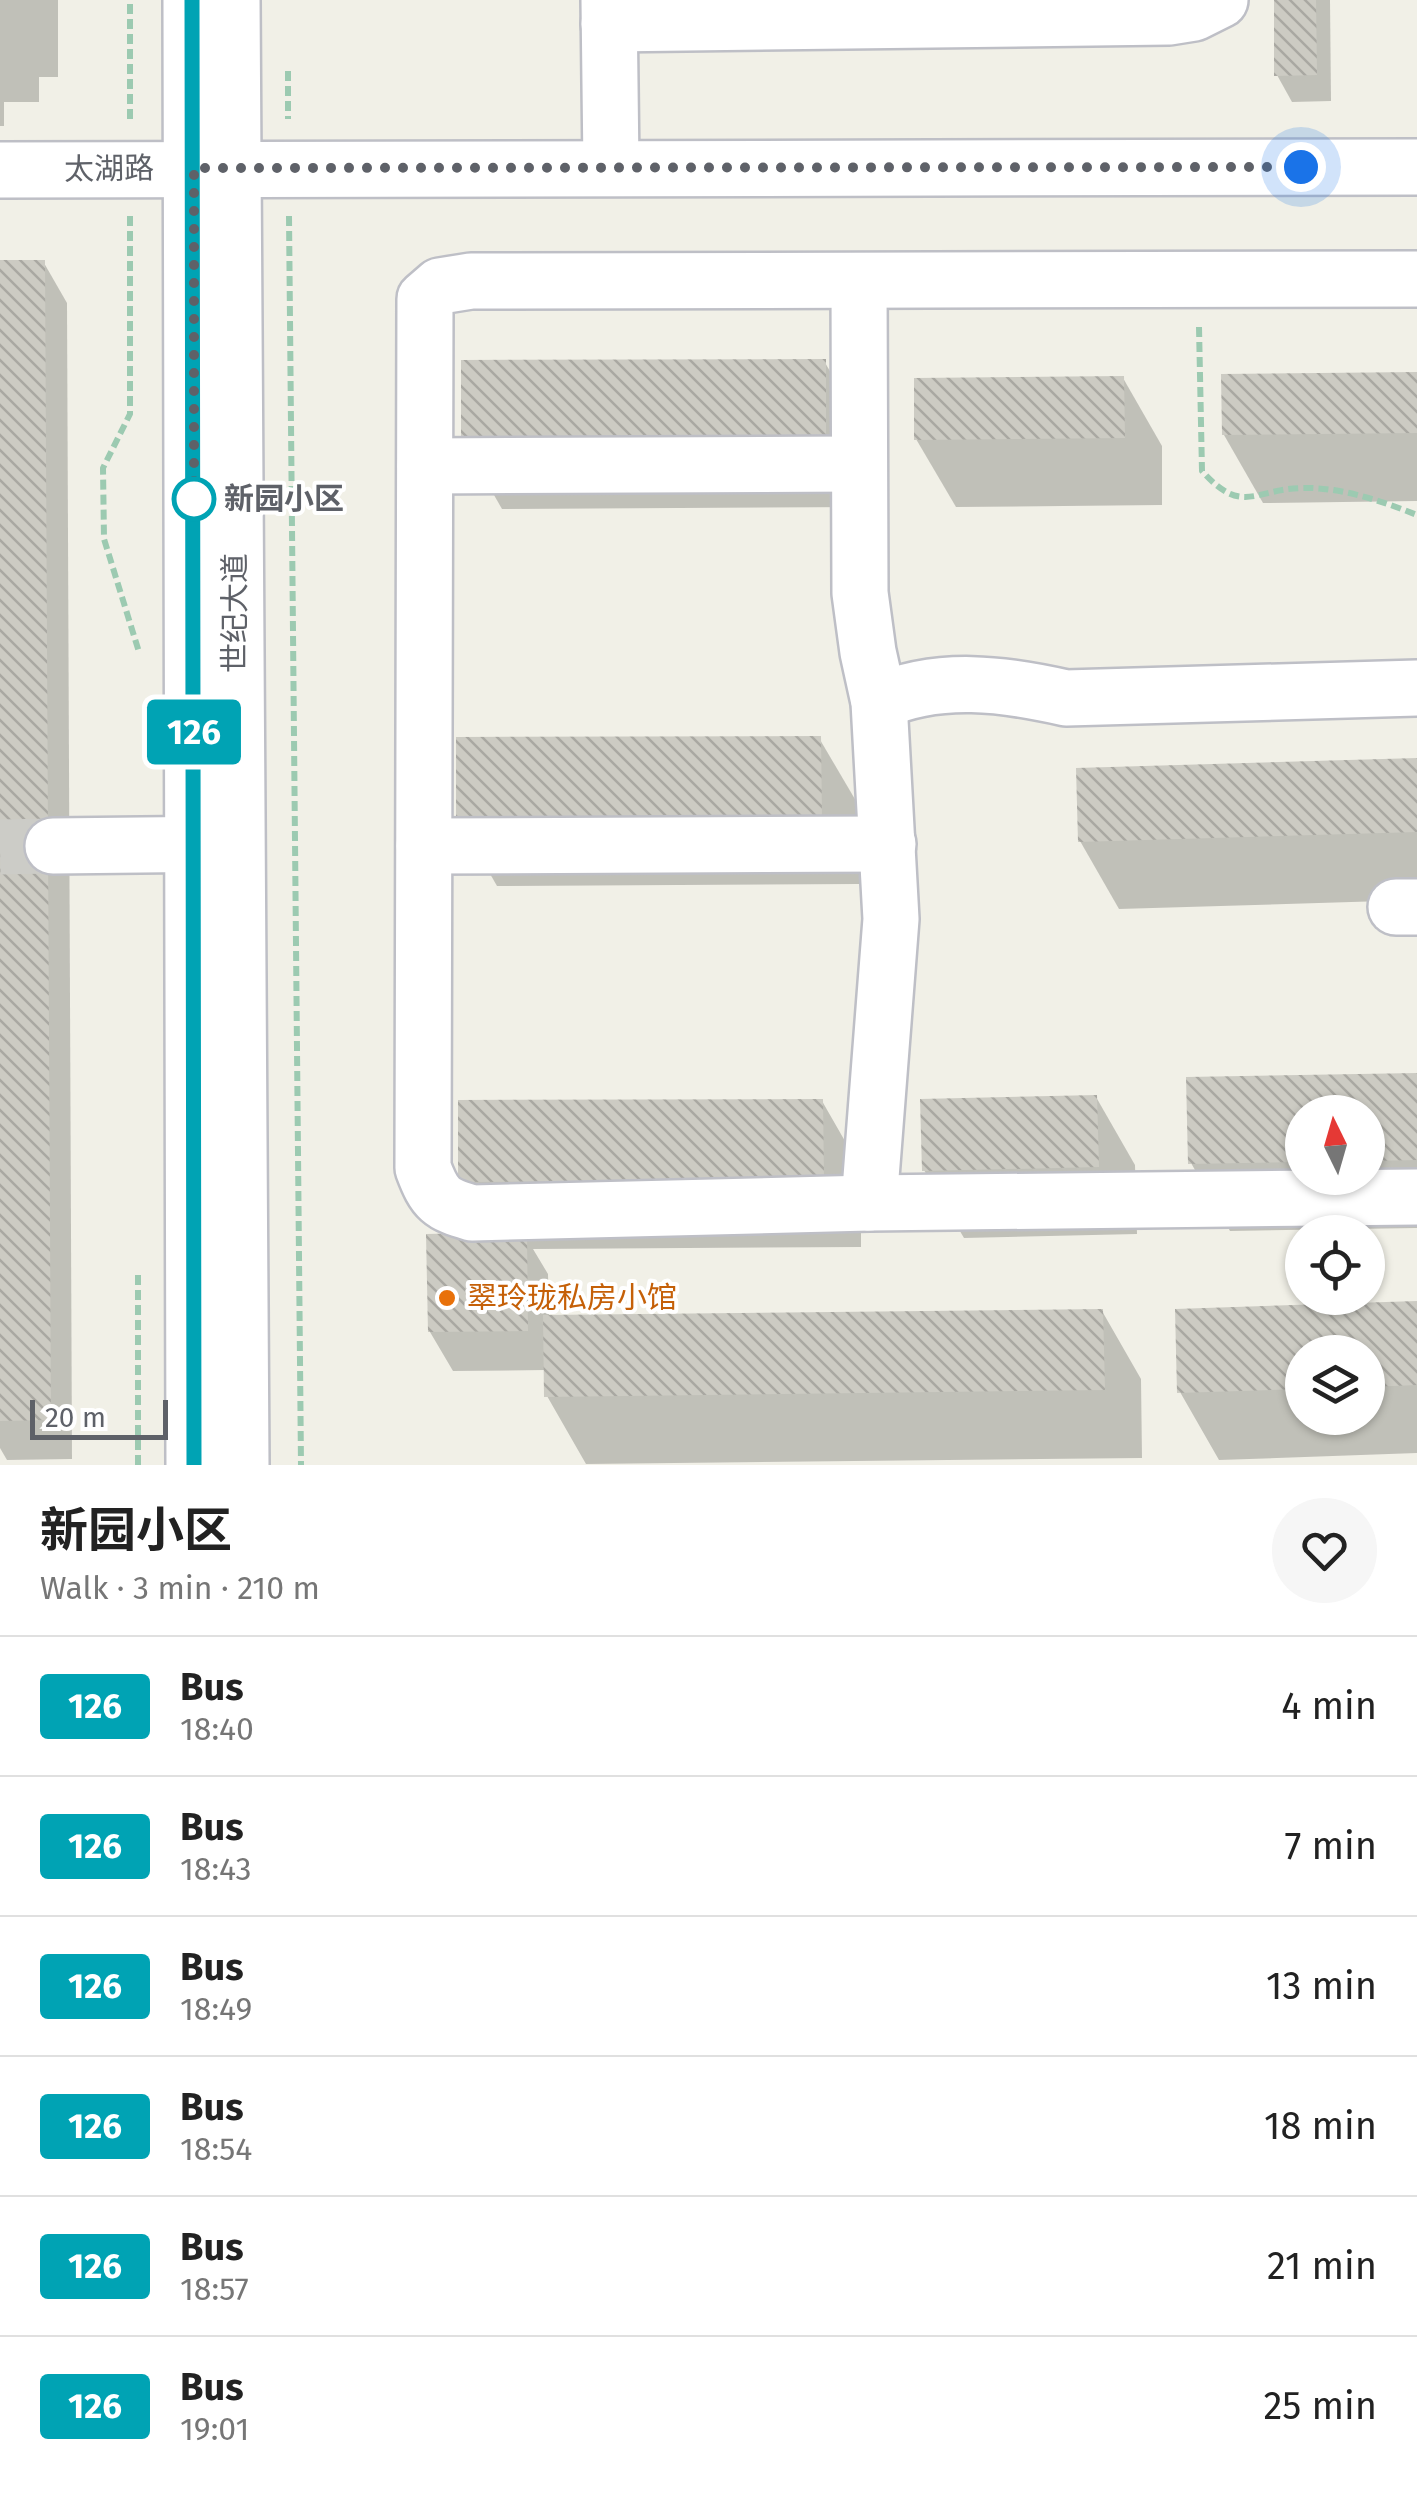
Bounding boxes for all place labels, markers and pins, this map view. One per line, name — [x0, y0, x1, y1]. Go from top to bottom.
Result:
marker: 新园小区 — [173, 478, 215, 520]
place label: 新园小区 — [224, 481, 344, 517]
place label: 翠玲珑私房小馆 — [467, 1280, 677, 1316]
marker: 翠玲珑私房小馆 — [436, 1287, 458, 1309]

